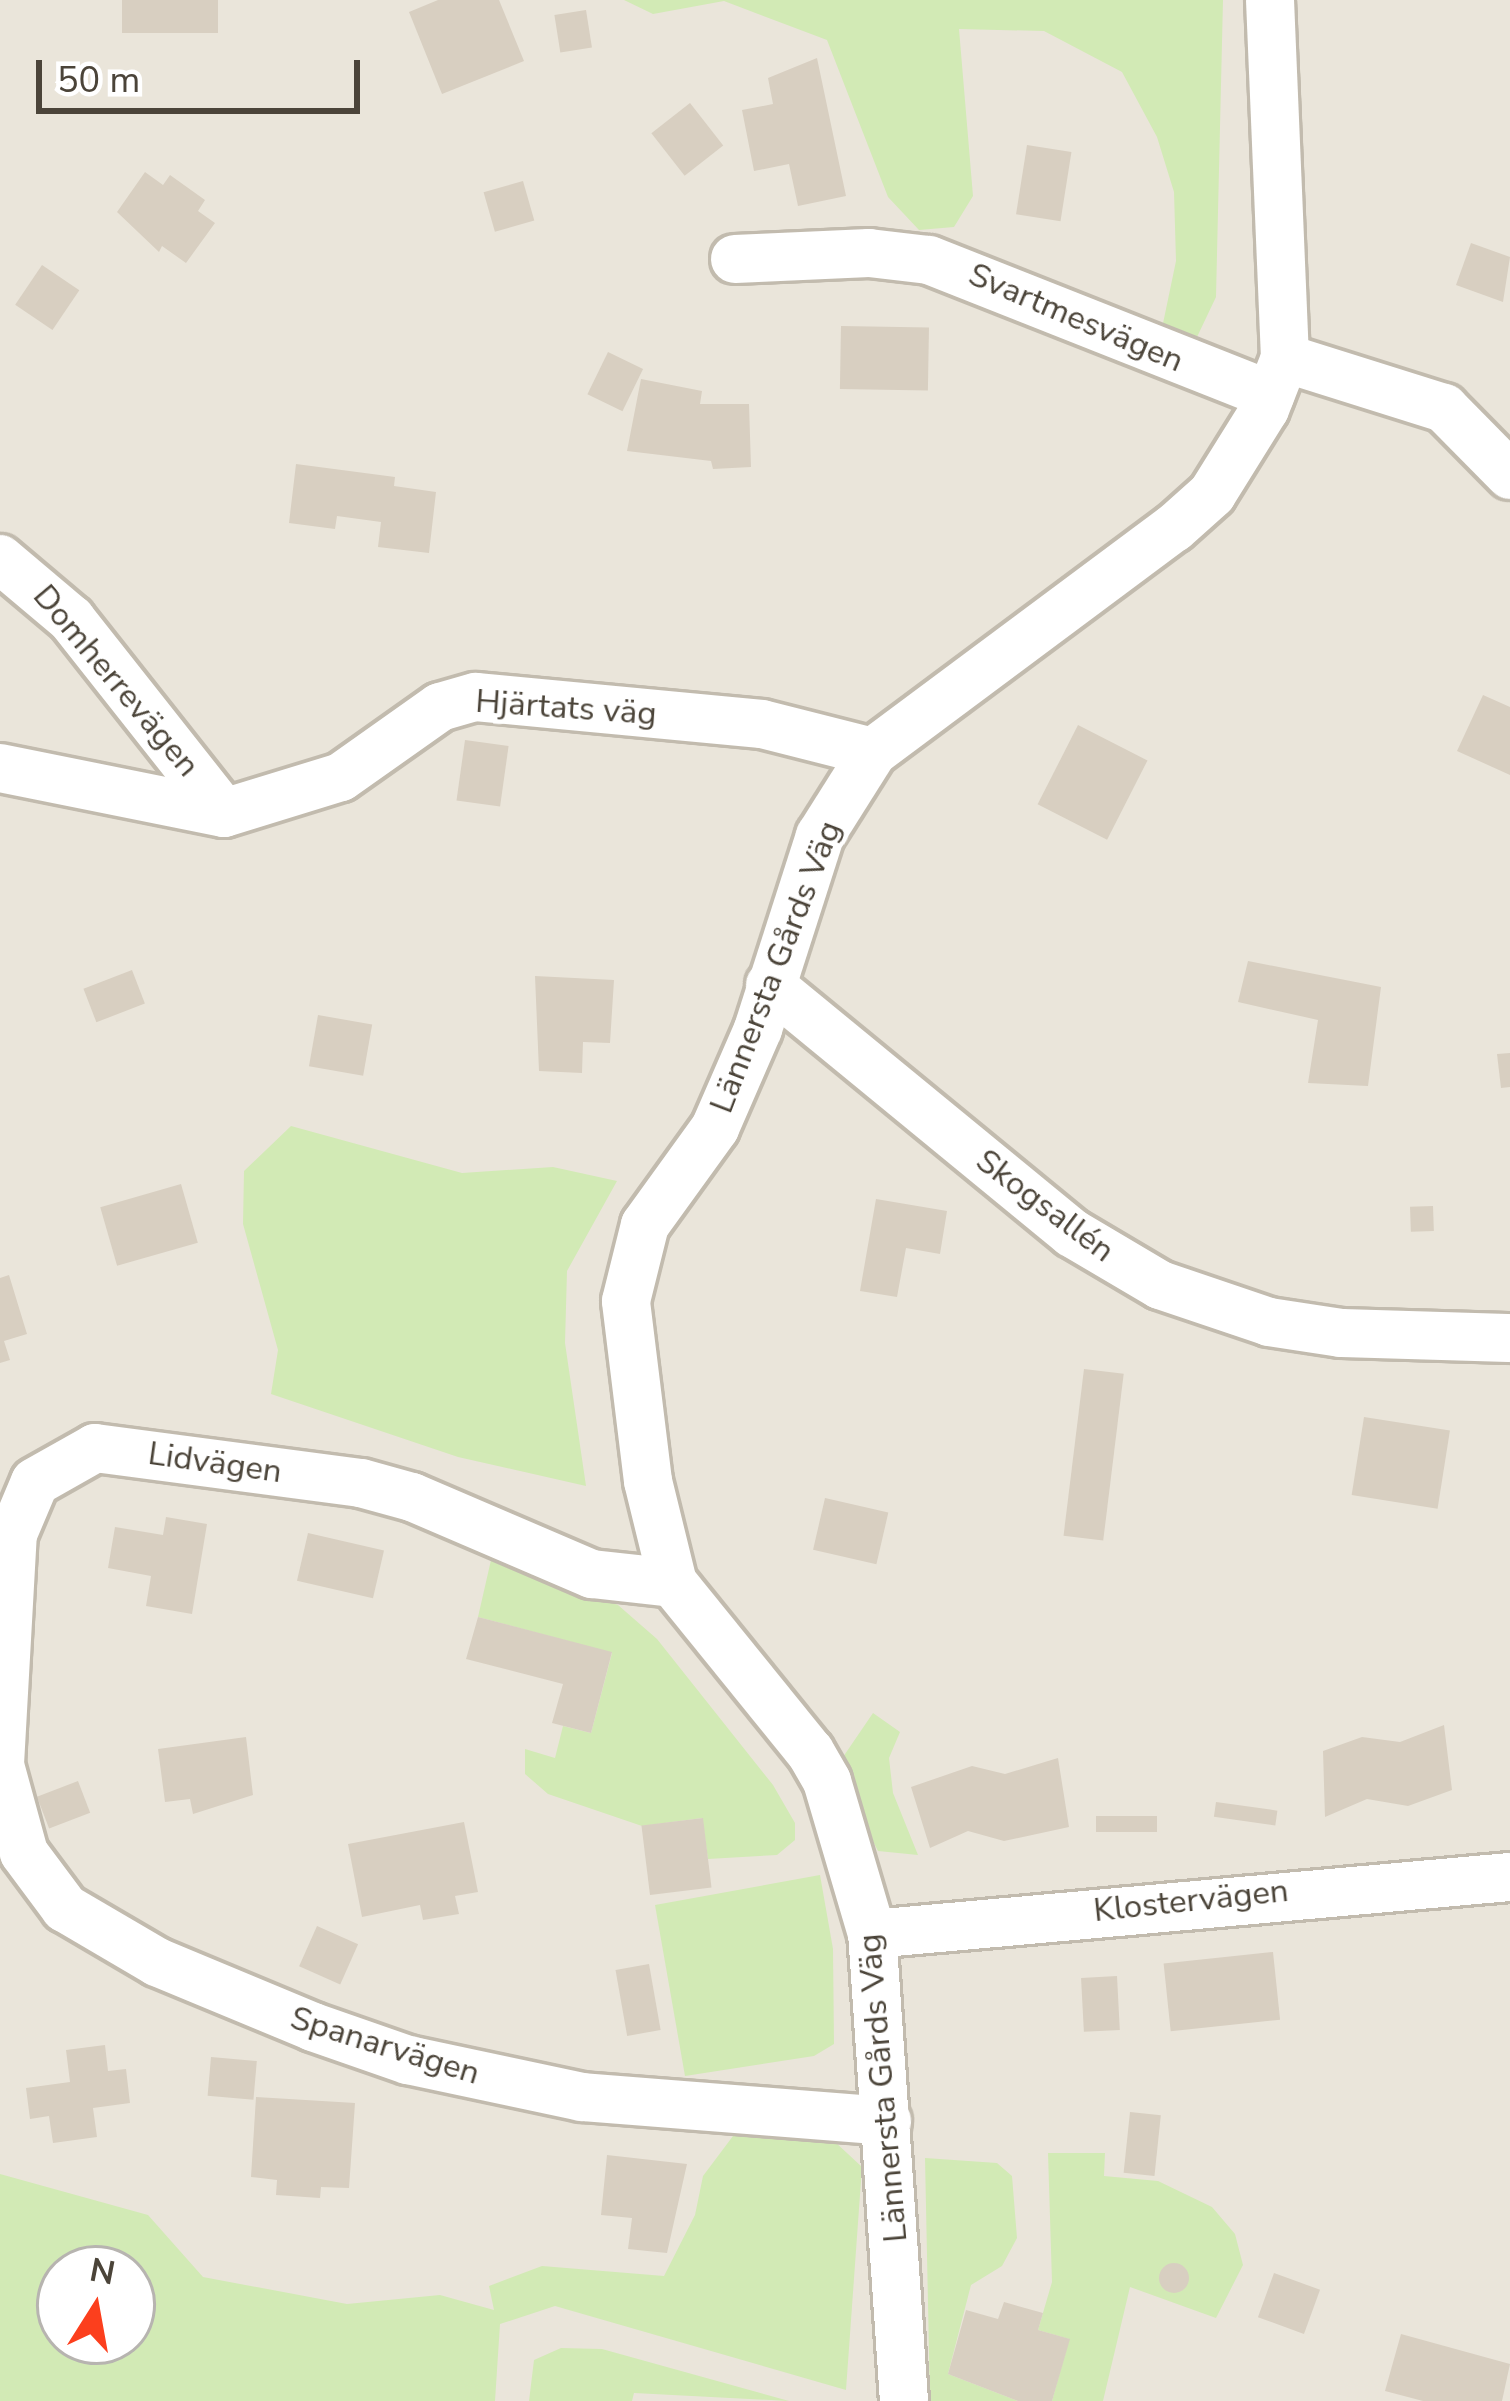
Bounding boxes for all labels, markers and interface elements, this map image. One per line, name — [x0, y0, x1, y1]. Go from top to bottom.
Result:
scale bar — [42, 36, 366, 110]
text: 50 m — [57, 56, 140, 105]
street label: Svartmesvägen — [963, 255, 1189, 381]
street label: Domherrevägen — [24, 577, 208, 785]
street label: Hjärtats väg — [474, 682, 658, 734]
street label: Lännersta Gårds Väg — [702, 815, 850, 1119]
street label: Skogsallén — [968, 1141, 1122, 1271]
street label: Lidvägen — [146, 1434, 284, 1492]
street label: Klostervägen — [1092, 1871, 1290, 1931]
street label: Lännersta Gårds Väg — [850, 1932, 916, 2244]
street label: Spanarvägen — [286, 1998, 484, 2094]
north arrow — [36, 2245, 156, 2365]
text: N — [86, 2248, 119, 2297]

